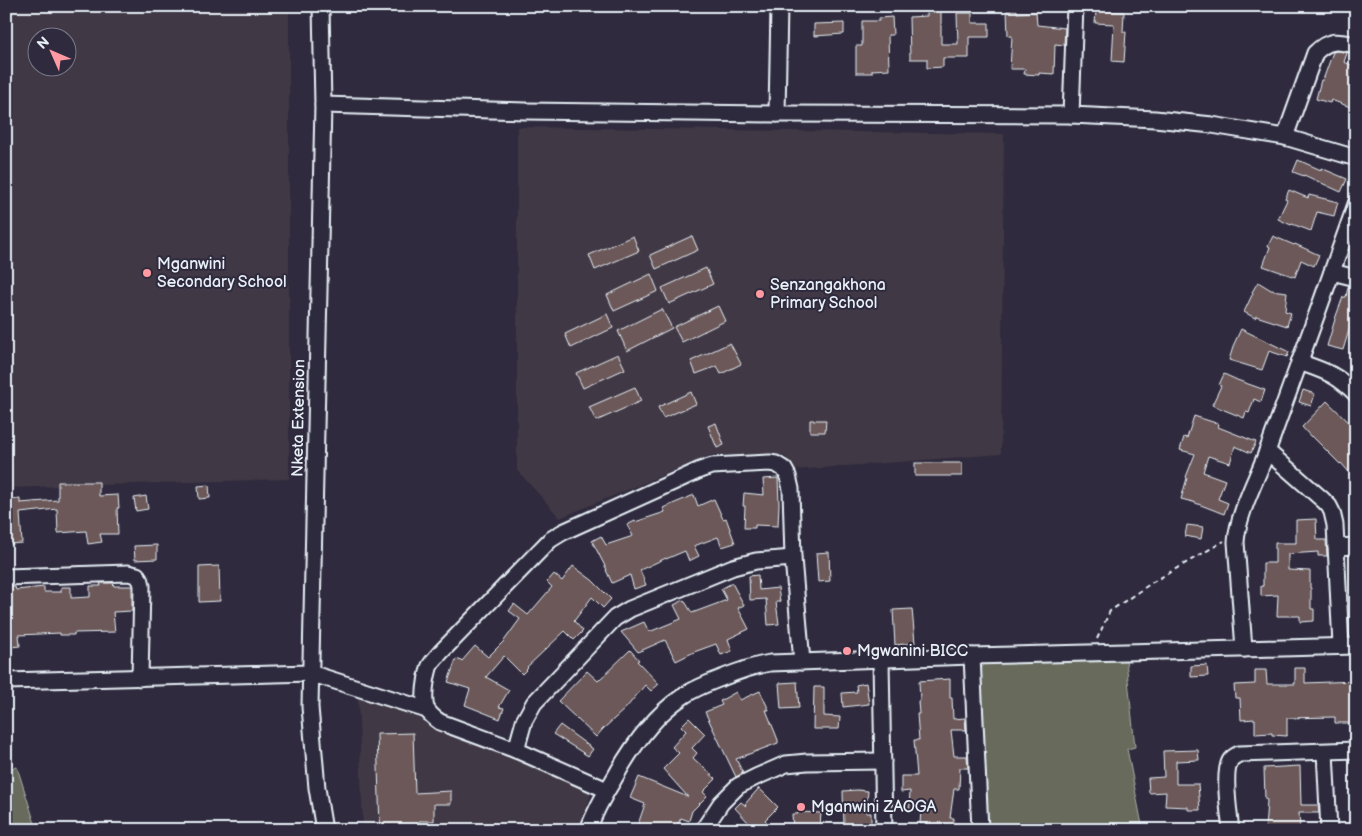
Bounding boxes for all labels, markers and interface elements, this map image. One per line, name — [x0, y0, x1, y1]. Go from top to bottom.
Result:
north arrow — [28, 28, 78, 78]
text: N — [33, 33, 53, 53]
place label: Mganwini Secondary School — [157, 255, 287, 292]
marker: Mganwini Secondary School — [141, 267, 153, 279]
place label: Senzangakhona Primary School — [770, 276, 886, 313]
marker: Senzangakhona Primary School — [754, 288, 766, 300]
street label: Nketa Extension — [288, 359, 310, 477]
place label: Mgwanini BICC — [857, 642, 968, 661]
marker: Mgwanini BICC — [841, 645, 853, 657]
place label: Mganwini ZAOGA — [811, 798, 937, 817]
marker: Mganwini ZAOGA — [795, 801, 807, 813]

